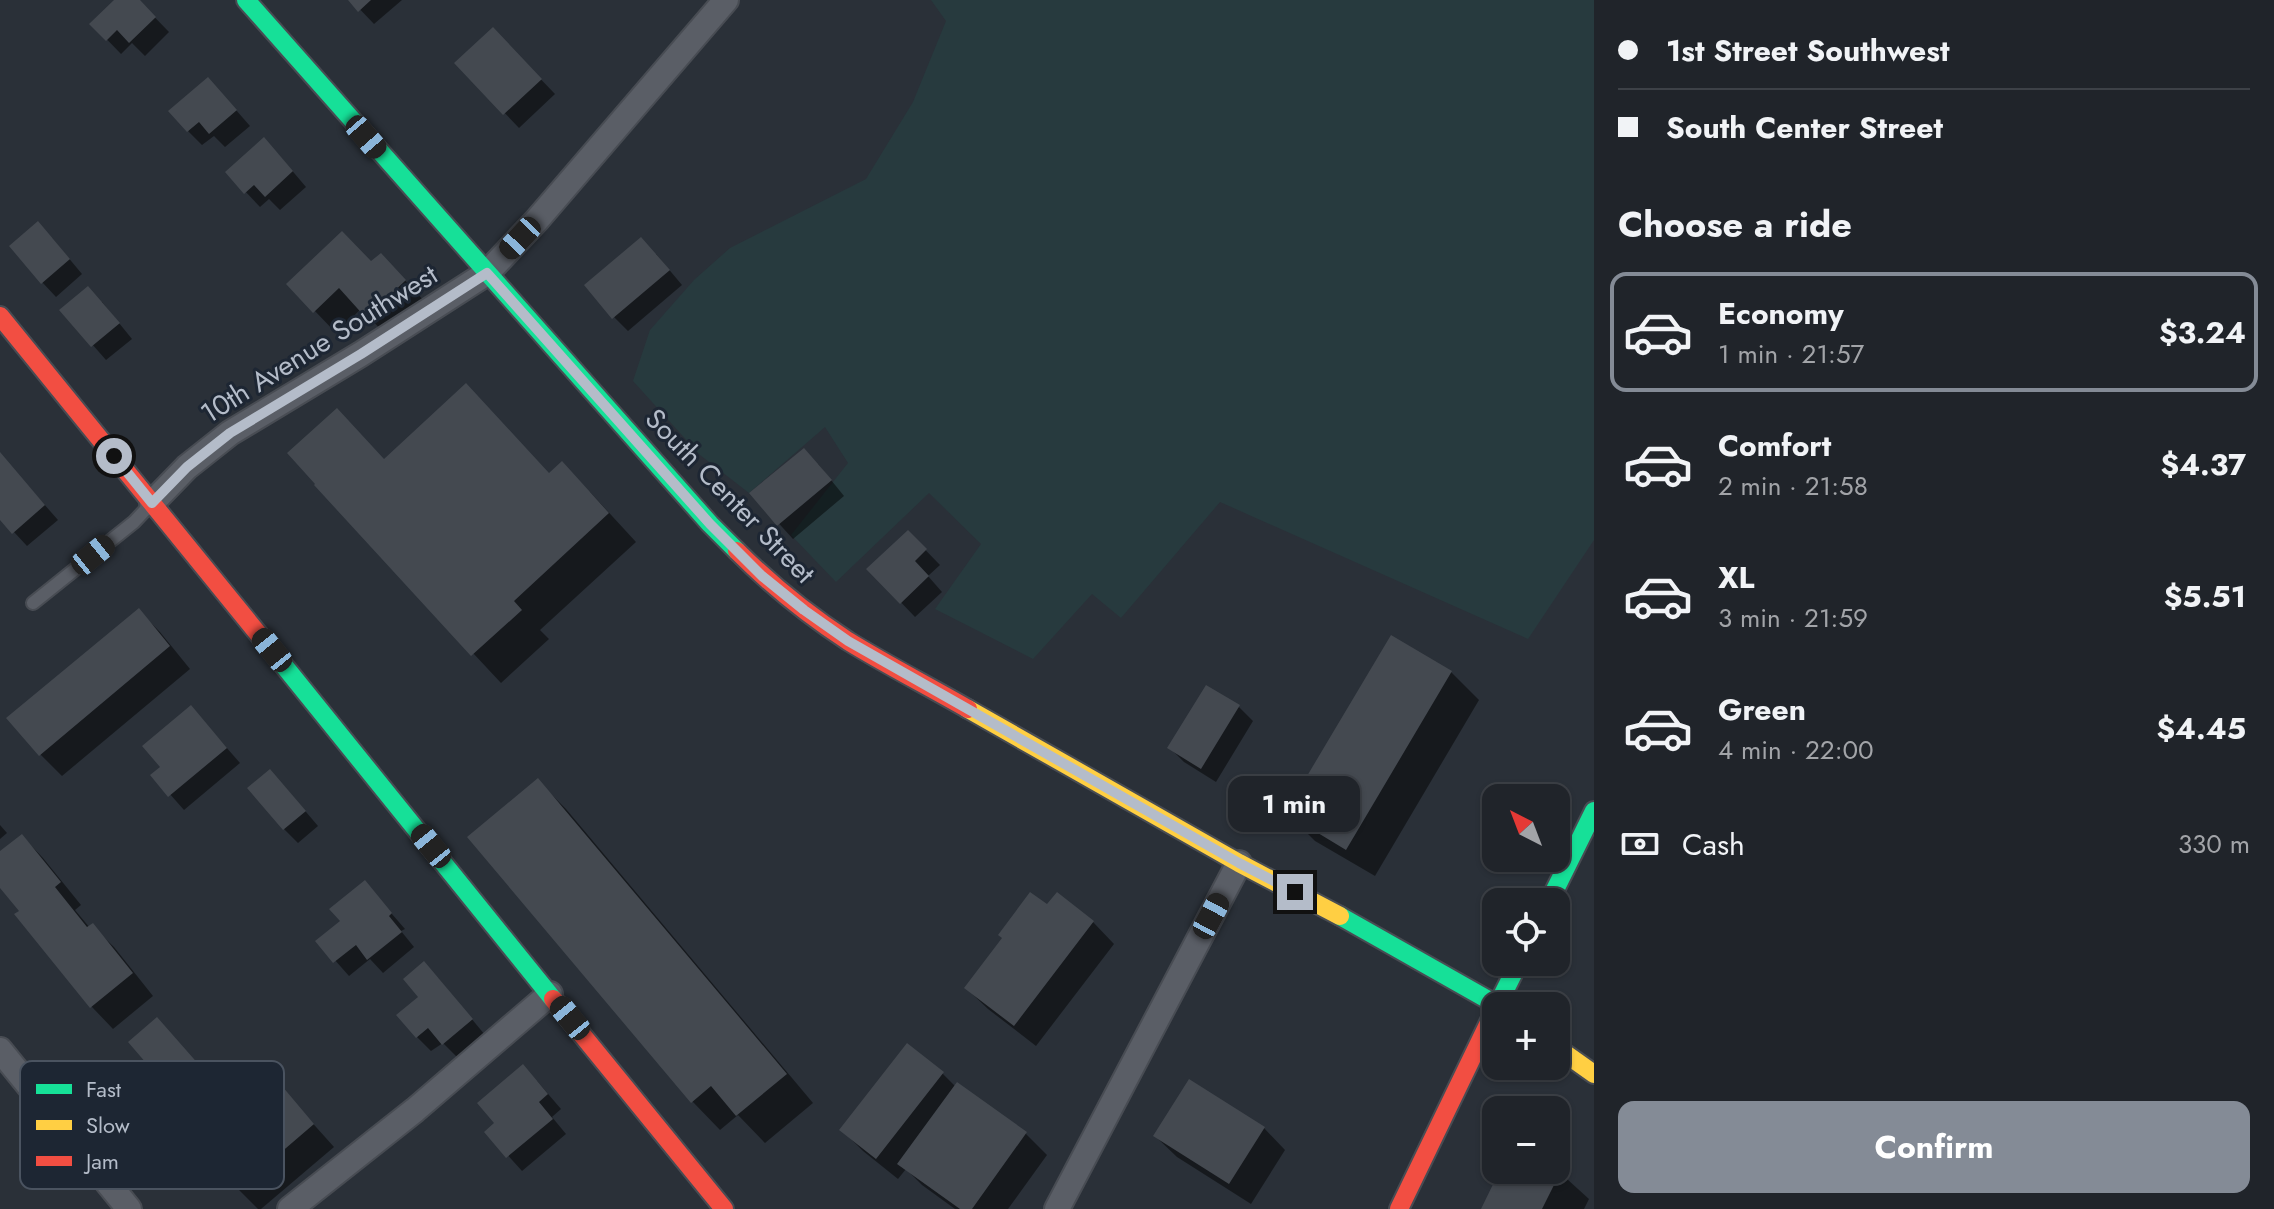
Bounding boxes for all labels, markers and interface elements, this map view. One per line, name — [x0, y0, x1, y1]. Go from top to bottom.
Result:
text: 1st Street Southwest — [1666, 29, 1950, 72]
text: South Center Street — [1666, 106, 1943, 149]
car — [341, 111, 391, 163]
text: Choose a ride — [1618, 198, 1852, 250]
car — [495, 212, 545, 264]
street label: 10th Avenue Southwest — [193, 254, 446, 434]
text: Economy — [1718, 292, 1844, 335]
icon: car — [1622, 296, 1694, 368]
text: $3.24 — [2159, 311, 2246, 354]
text: 1 min · 21:57 — [1718, 335, 1864, 373]
street label: South Center Street — [636, 399, 825, 593]
text: Comfort — [1718, 424, 1831, 467]
icon: car — [1622, 428, 1694, 500]
route start — [96, 438, 132, 474]
text: $4.37 — [2160, 443, 2246, 486]
text: 2 min · 21:58 — [1718, 467, 1868, 505]
car — [67, 531, 119, 579]
text: XL — [1718, 556, 1754, 599]
icon: car — [1622, 560, 1694, 632]
text: $5.51 — [2164, 575, 2246, 618]
text: 3 min · 21:59 — [1718, 599, 1868, 637]
car — [248, 624, 296, 676]
text: Green — [1718, 688, 1806, 731]
icon: car — [1622, 692, 1694, 764]
text: $4.45 — [2156, 707, 2246, 750]
text: 4 min · 22:00 — [1718, 731, 1874, 769]
callout: 1 min — [1229, 776, 1361, 832]
north arrow — [1482, 784, 1570, 872]
map controls — [1482, 784, 1570, 1184]
text: 1 min — [1262, 785, 1326, 823]
car — [407, 820, 455, 872]
icon: cash — [1618, 822, 1662, 866]
text: Cash — [1682, 823, 1745, 866]
text: 330 m — [2178, 825, 2250, 863]
route end — [1277, 874, 1313, 910]
button: locate — [1482, 888, 1570, 976]
car — [1189, 889, 1233, 943]
car — [546, 992, 594, 1044]
button: + — [1482, 992, 1570, 1080]
legend — [20, 1061, 284, 1189]
text: Fast — [86, 1073, 122, 1105]
button: − — [1482, 1096, 1570, 1184]
button: Confirm — [1618, 1101, 2250, 1193]
text: Slow — [86, 1109, 130, 1141]
text: Jam — [83, 1145, 119, 1177]

